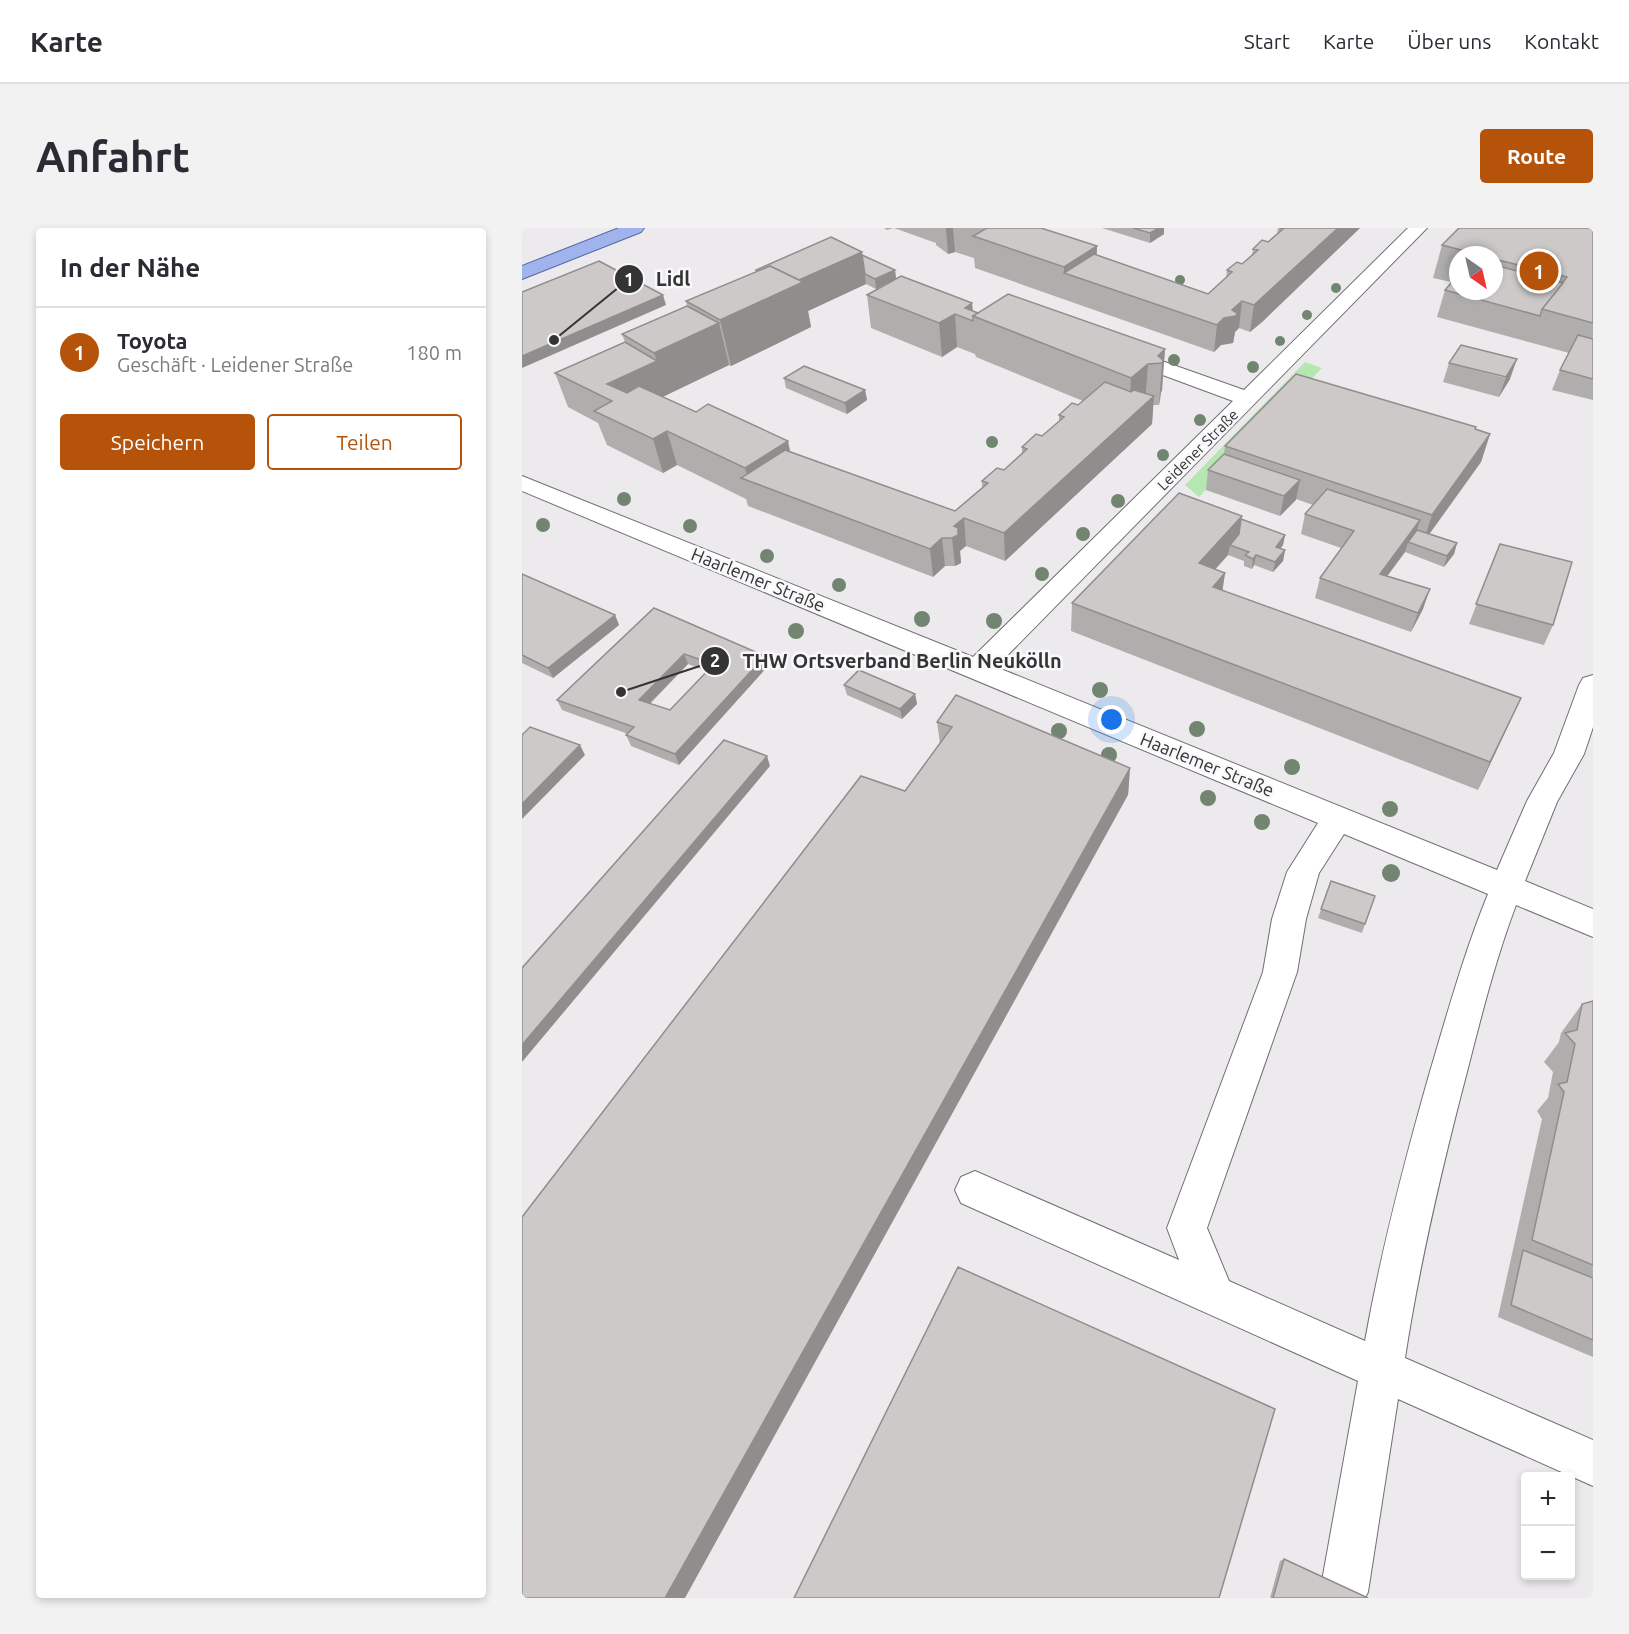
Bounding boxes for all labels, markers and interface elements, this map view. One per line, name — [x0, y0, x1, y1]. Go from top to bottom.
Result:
text: Karte — [30, 26, 103, 57]
text: Start — [1244, 29, 1290, 53]
text: Karte — [1323, 29, 1374, 53]
text: Über uns — [1407, 29, 1491, 53]
text: Kontakt — [1524, 29, 1599, 53]
button: Route — [1480, 129, 1593, 183]
text: Anfahrt — [36, 133, 190, 180]
north arrow — [1449, 246, 1503, 300]
pin: 1 — [1520, 248, 1558, 294]
text: In der Nähe — [60, 253, 200, 282]
callout: Lidl — [614, 260, 702, 298]
text: Lidl — [656, 267, 690, 290]
text: 1 — [624, 269, 634, 289]
text: Toyota — [117, 328, 187, 353]
text: 1 — [74, 341, 85, 364]
text: 180 m — [406, 341, 462, 364]
text: Geschäft · Leidener Straße — [117, 353, 353, 376]
street label: Leidener Straße — [1154, 406, 1242, 494]
button: Speichern — [60, 414, 255, 470]
button: Teilen — [267, 414, 462, 470]
street label: Haarlemer Straße — [689, 543, 828, 615]
callout: THW Ortsverband Berlin Neukölln — [700, 642, 1073, 680]
text: THW Ortsverband Berlin Neukölln — [742, 649, 1062, 672]
text: 2 — [710, 650, 720, 670]
your location — [1097, 705, 1126, 734]
street label: Haarlemer Straße — [1138, 728, 1277, 800]
map controls — [1521, 1472, 1575, 1580]
button: + — [1521, 1472, 1575, 1526]
button: − — [1521, 1526, 1575, 1580]

